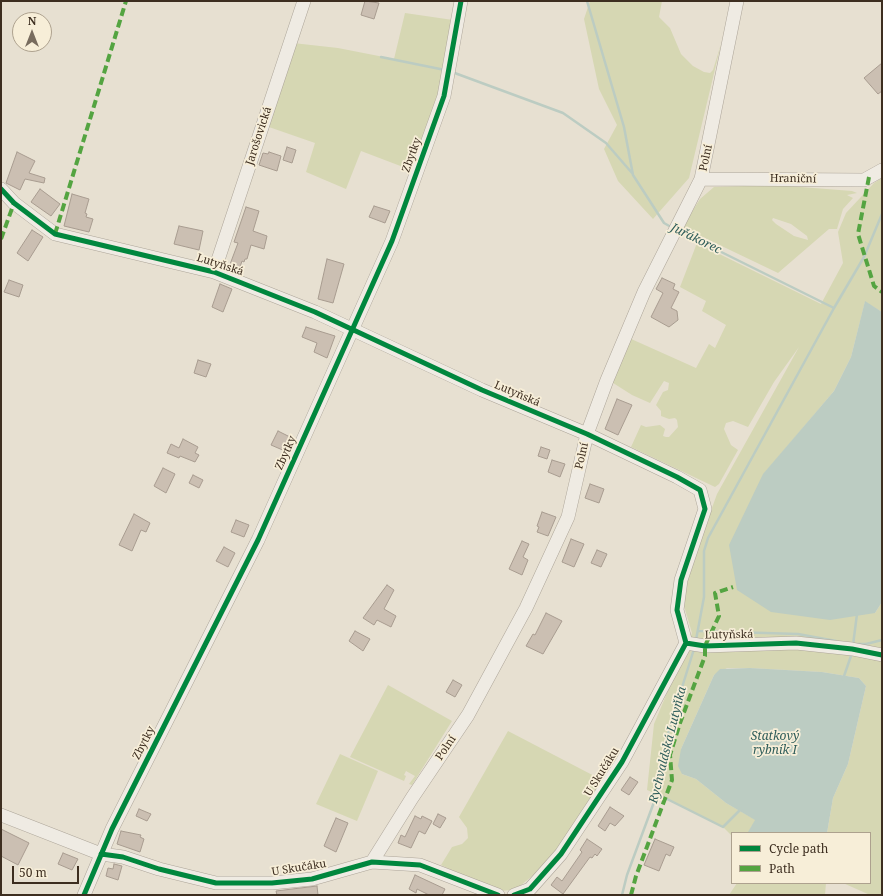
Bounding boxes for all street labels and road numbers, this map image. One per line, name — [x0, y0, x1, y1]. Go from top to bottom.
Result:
street label: Jarošovická — [243, 105, 275, 167]
street label: Zbytky — [400, 136, 424, 174]
street label: Polní — [697, 143, 715, 173]
street label: Hraniční — [770, 172, 816, 186]
street label: Lutyňská — [195, 251, 245, 279]
street label: Lutyňská — [492, 378, 542, 410]
street label: Zbytky — [273, 434, 299, 472]
street label: Polní — [573, 441, 591, 471]
street label: Lutyňská — [705, 628, 753, 642]
street label: Zbytky — [130, 724, 158, 762]
street label: Polní — [433, 733, 459, 763]
street label: U Skučáku — [582, 745, 622, 799]
street label: U Skučáku — [271, 857, 327, 879]

